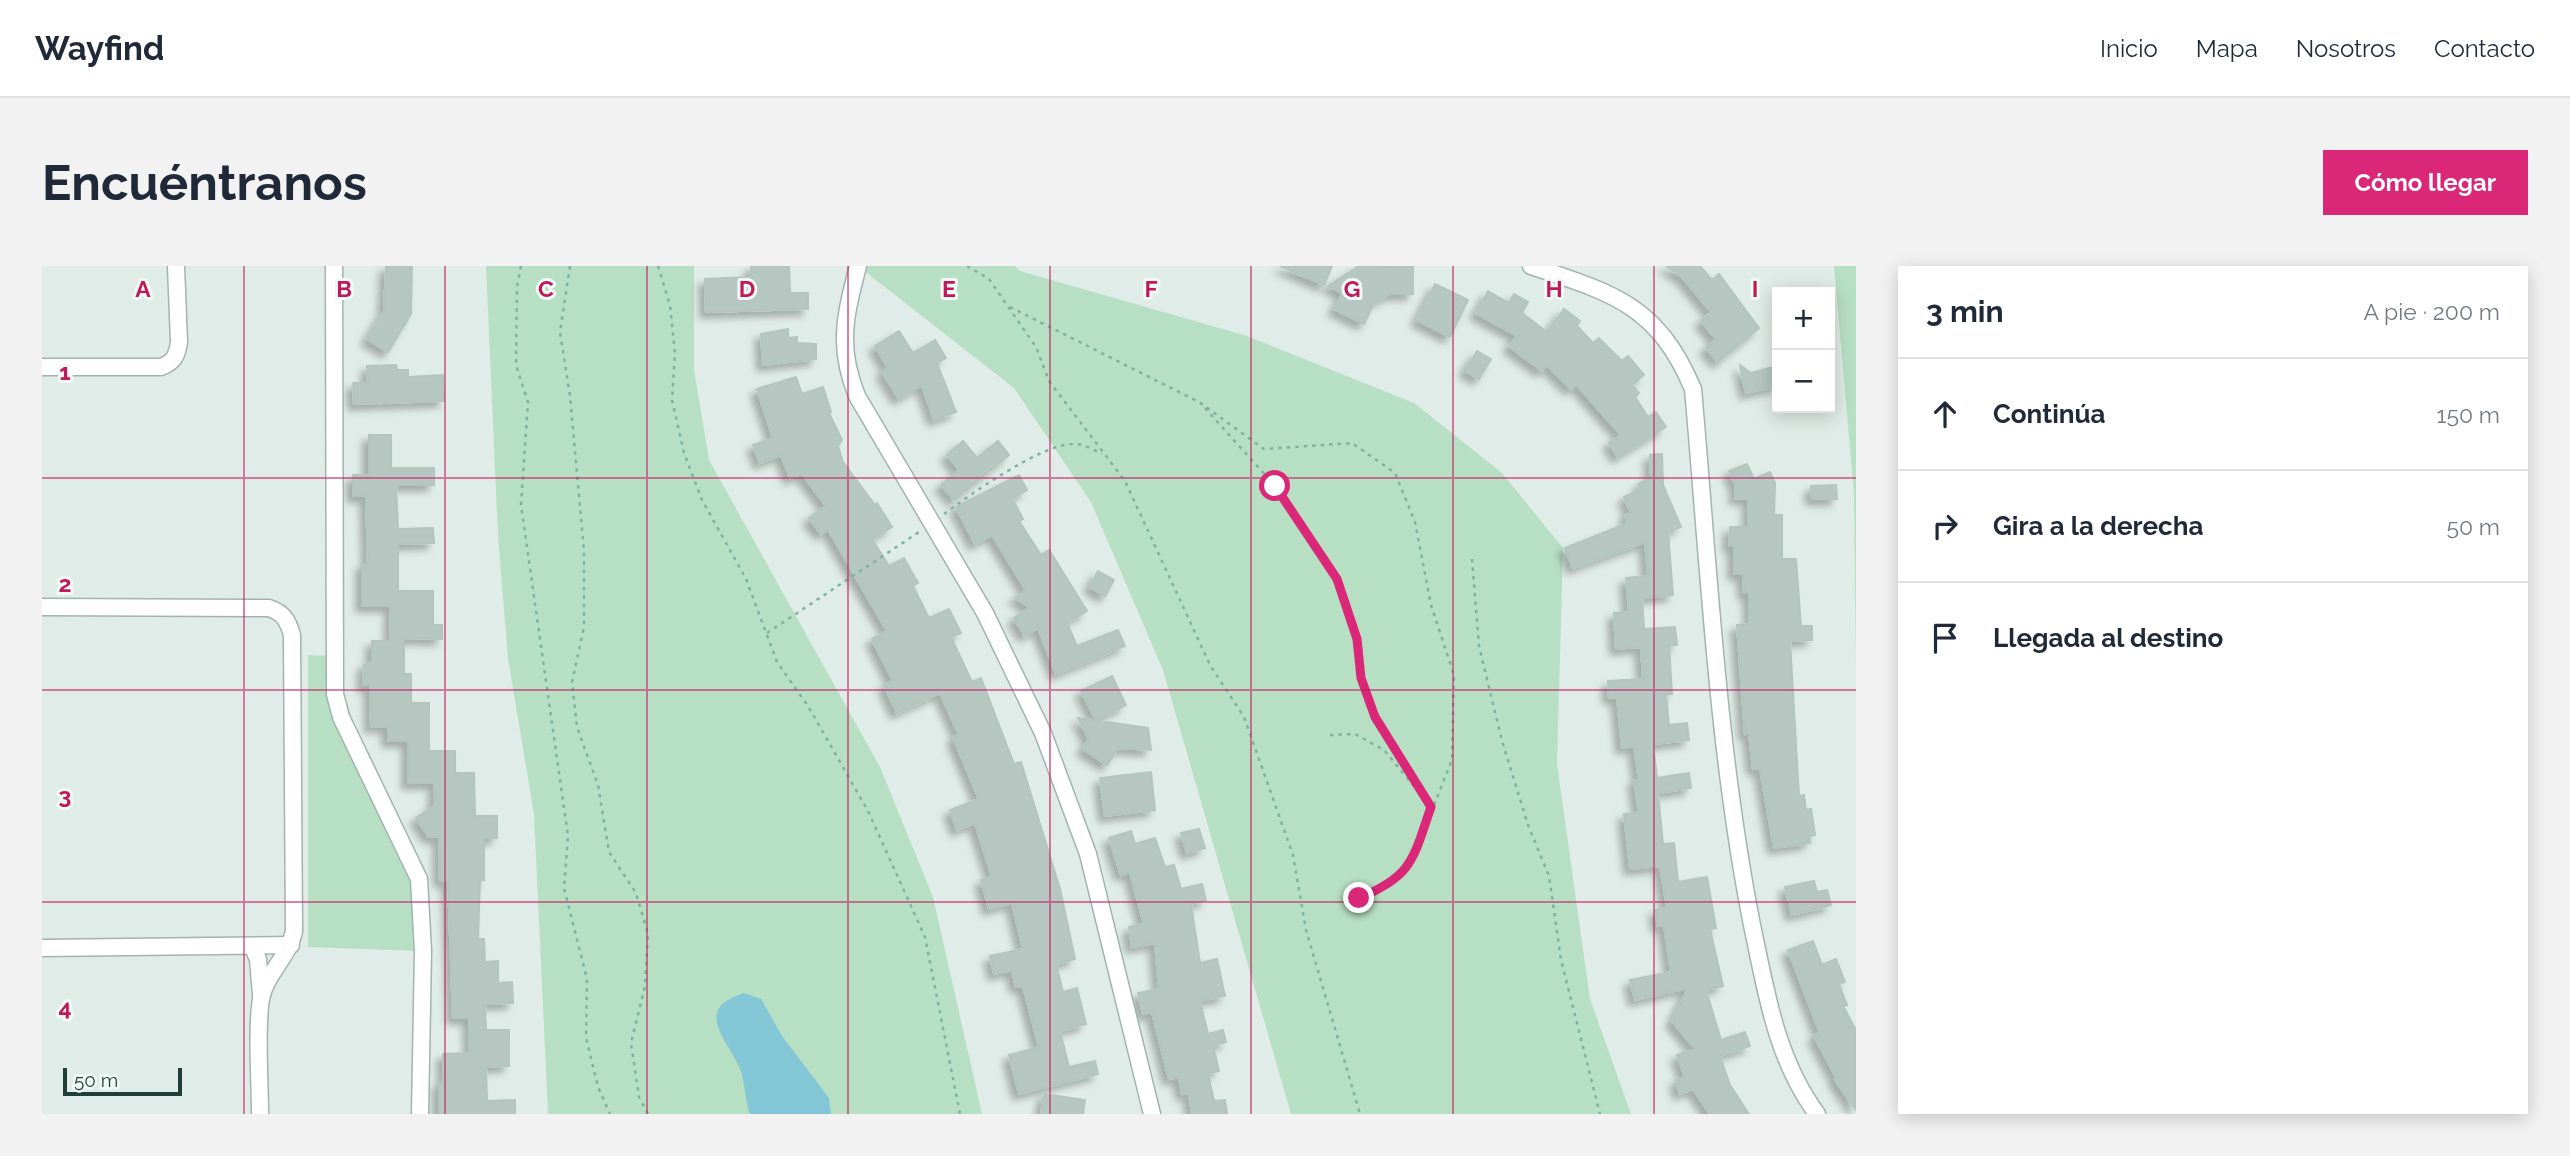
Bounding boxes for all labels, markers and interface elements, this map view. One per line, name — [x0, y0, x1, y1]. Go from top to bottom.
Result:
text: Wayfind — [35, 29, 164, 68]
text: Inicio — [2100, 34, 2158, 63]
text: Mapa — [2196, 34, 2258, 63]
text: Nosotros — [2296, 34, 2396, 63]
text: Contacto — [2434, 34, 2535, 63]
button: Cómo llegar — [2323, 150, 2528, 215]
text: Encuéntranos — [42, 154, 367, 211]
text: A — [135, 275, 151, 302]
text: B — [336, 275, 352, 302]
text: C — [538, 275, 554, 302]
text: D — [739, 275, 755, 302]
text: E — [942, 275, 956, 302]
text: F — [1144, 275, 1158, 302]
text: G — [1344, 275, 1360, 302]
text: H — [1545, 275, 1563, 302]
text: I — [1752, 275, 1758, 302]
map controls — [1772, 287, 1835, 413]
button: + — [1772, 287, 1835, 350]
text: 3 min — [1926, 294, 2004, 329]
text: A pie · 200 m — [2363, 298, 2500, 325]
button: − — [1772, 350, 1835, 413]
text: 1 — [59, 358, 71, 385]
icon: ahead — [1926, 395, 1964, 433]
text: Continúa — [1993, 399, 2105, 429]
text: 150 m — [2437, 401, 2500, 428]
route start — [1259, 470, 1290, 501]
icon: right — [1926, 507, 1964, 545]
text: Gira a la derecha — [1993, 511, 2203, 541]
text: 50 m — [2446, 513, 2500, 540]
text: 2 — [59, 570, 71, 597]
icon: arrive — [1926, 619, 1964, 657]
text: Llegada al destino — [1993, 623, 2223, 653]
text: 3 — [59, 782, 71, 809]
route end — [1343, 882, 1374, 913]
text: 4 — [58, 994, 72, 1021]
scale bar — [63, 1065, 182, 1097]
text: 50 m — [74, 1069, 118, 1091]

